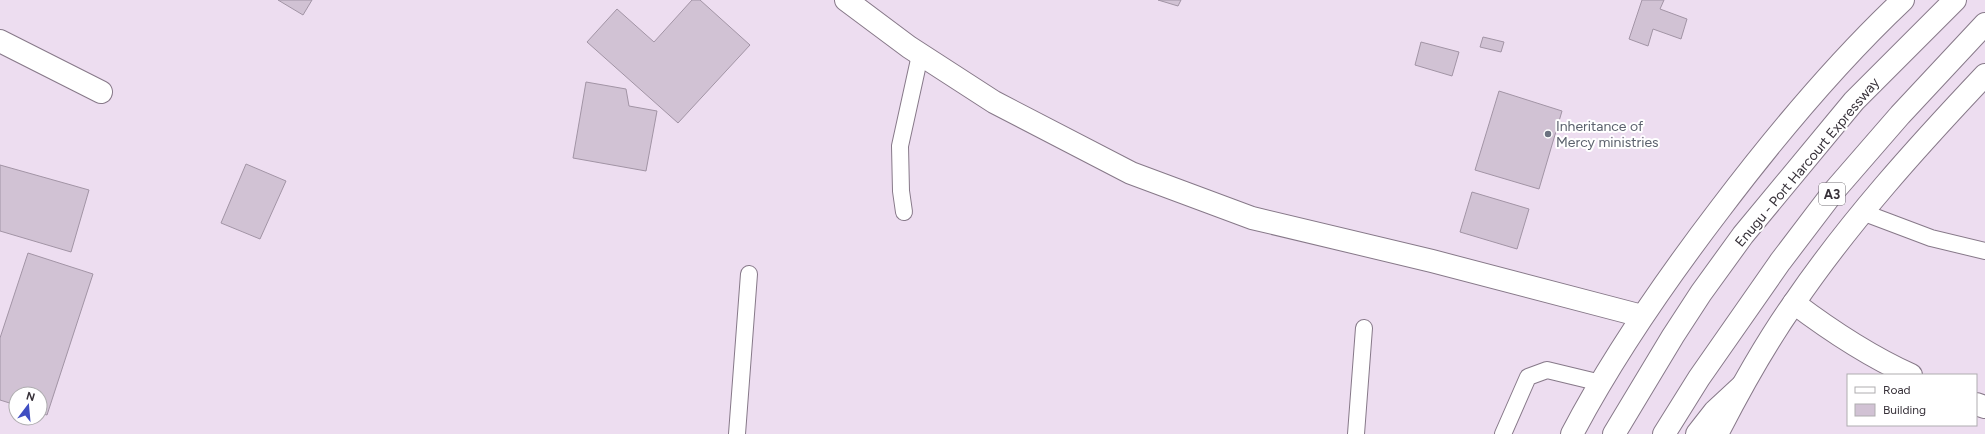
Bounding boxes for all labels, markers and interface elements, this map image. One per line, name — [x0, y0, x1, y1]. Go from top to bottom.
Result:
street label: Enugu - Port Harcourt Expressway — [1732, 74, 1884, 250]
place label: Inheritance of Mercy ministries — [1556, 118, 1659, 151]
marker: Inheritance of Mercy ministries — [1543, 129, 1553, 139]
road number: A3 — [1819, 183, 1845, 205]
legend — [1847, 374, 1977, 426]
text: Road — [1883, 383, 1911, 397]
north arrow — [8, 386, 48, 426]
text: N — [25, 389, 37, 404]
text: Building — [1883, 403, 1926, 417]

